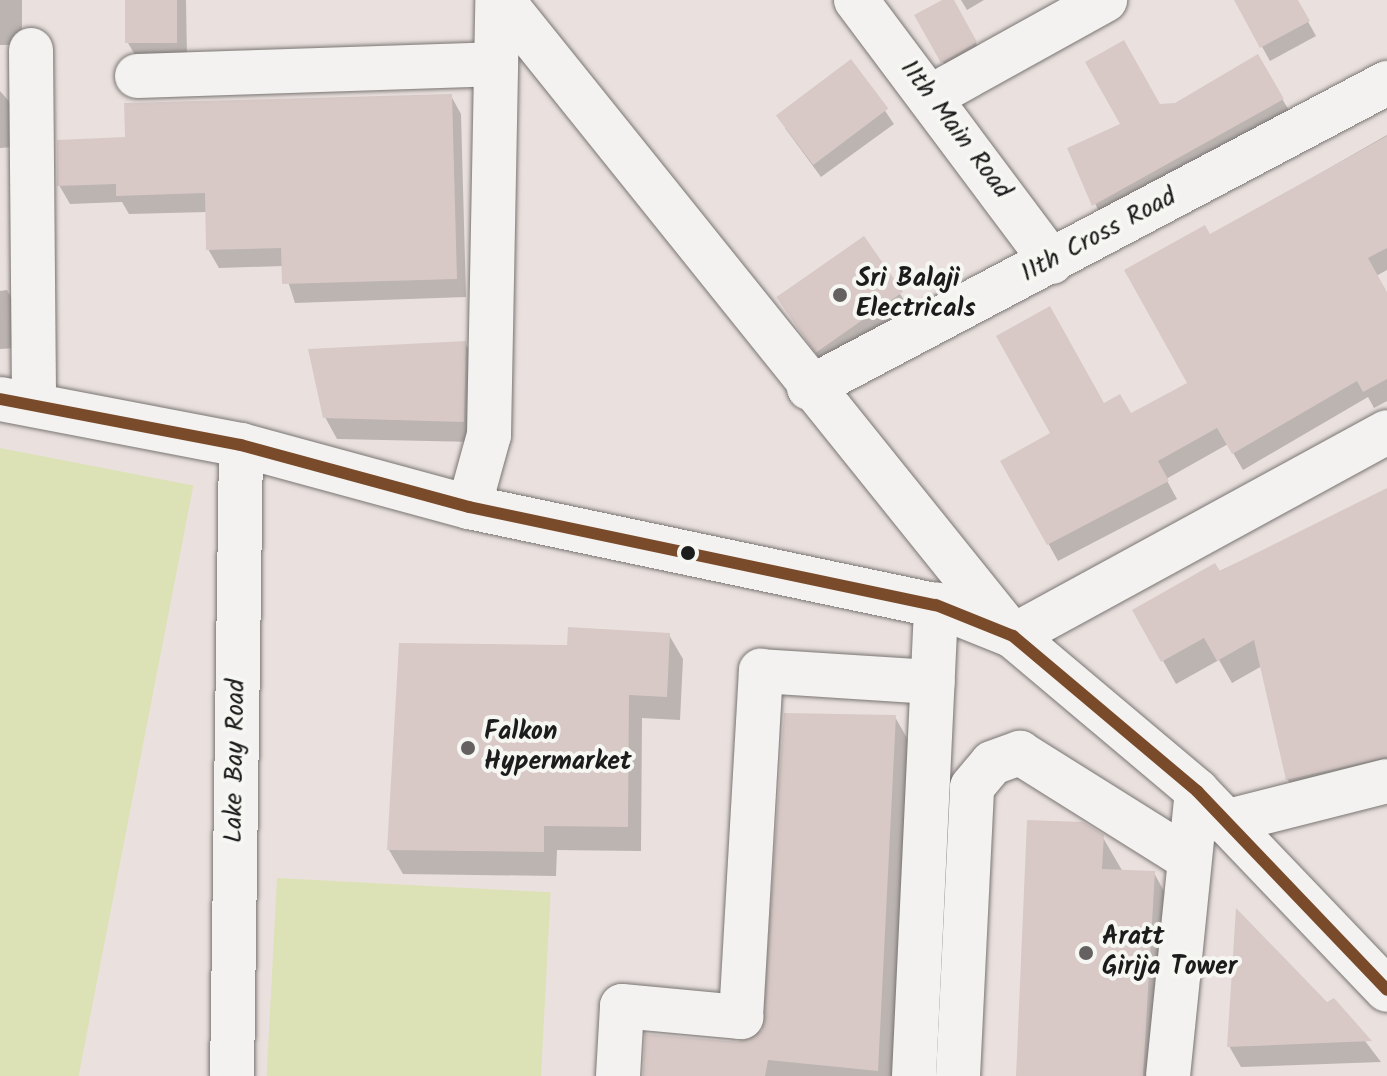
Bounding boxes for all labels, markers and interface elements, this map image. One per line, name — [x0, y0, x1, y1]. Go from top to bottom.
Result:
street label: 11th Main Road — [893, 54, 1017, 206]
street label: 11th Cross Road — [1016, 182, 1182, 290]
place label: Sri Balaji Electricals — [856, 264, 976, 326]
marker: Sri Balaji Electricals — [831, 286, 849, 304]
unlabelled marker — [680, 545, 696, 561]
street label: Lake Bay Road — [219, 679, 253, 843]
place label: Falkon Hypermarket — [484, 717, 632, 778]
marker: Falkon Hypermarket — [459, 739, 477, 757]
place label: Aratt Girija Tower — [1102, 922, 1237, 984]
marker: Aratt Girija Tower — [1077, 944, 1095, 962]

